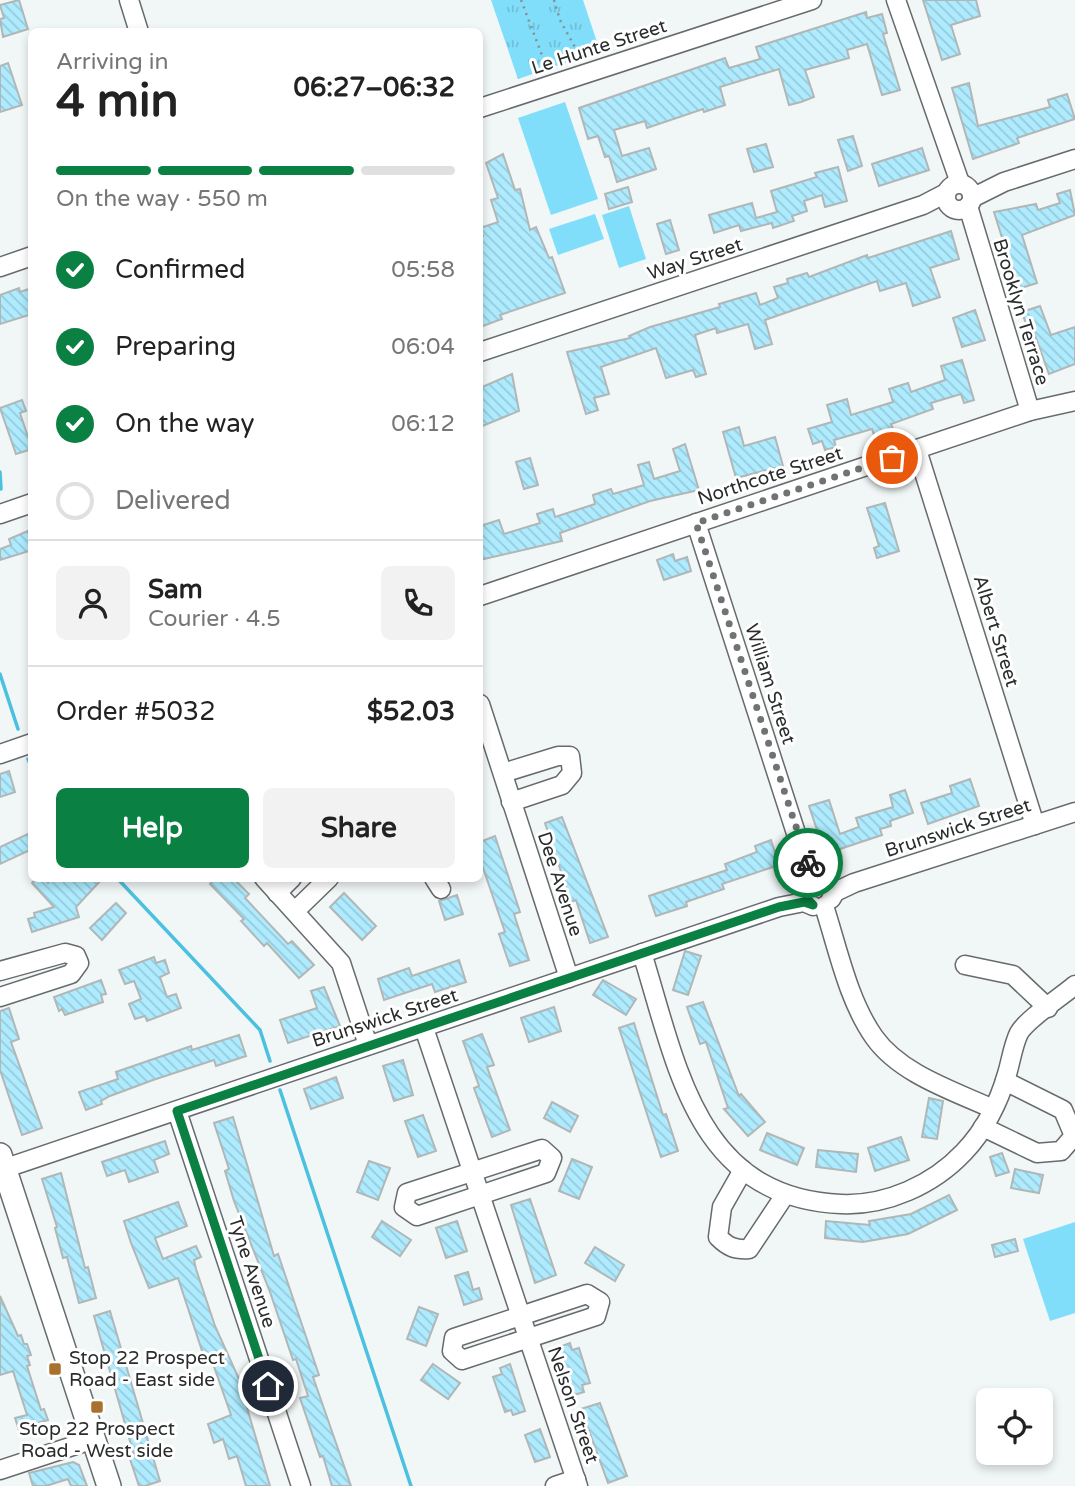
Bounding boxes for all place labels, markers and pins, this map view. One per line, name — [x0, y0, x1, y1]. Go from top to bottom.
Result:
pin — [862, 428, 922, 488]
place label: Stop 22 Prospect Road - East side — [69, 1347, 225, 1391]
pin — [238, 1356, 298, 1416]
marker: Stop 22 Prospect Road - East side — [47, 1361, 63, 1377]
marker: Stop 22 Prospect Road - West side — [89, 1399, 105, 1415]
place label: Stop 22 Prospect Road - West side — [19, 1418, 175, 1462]

